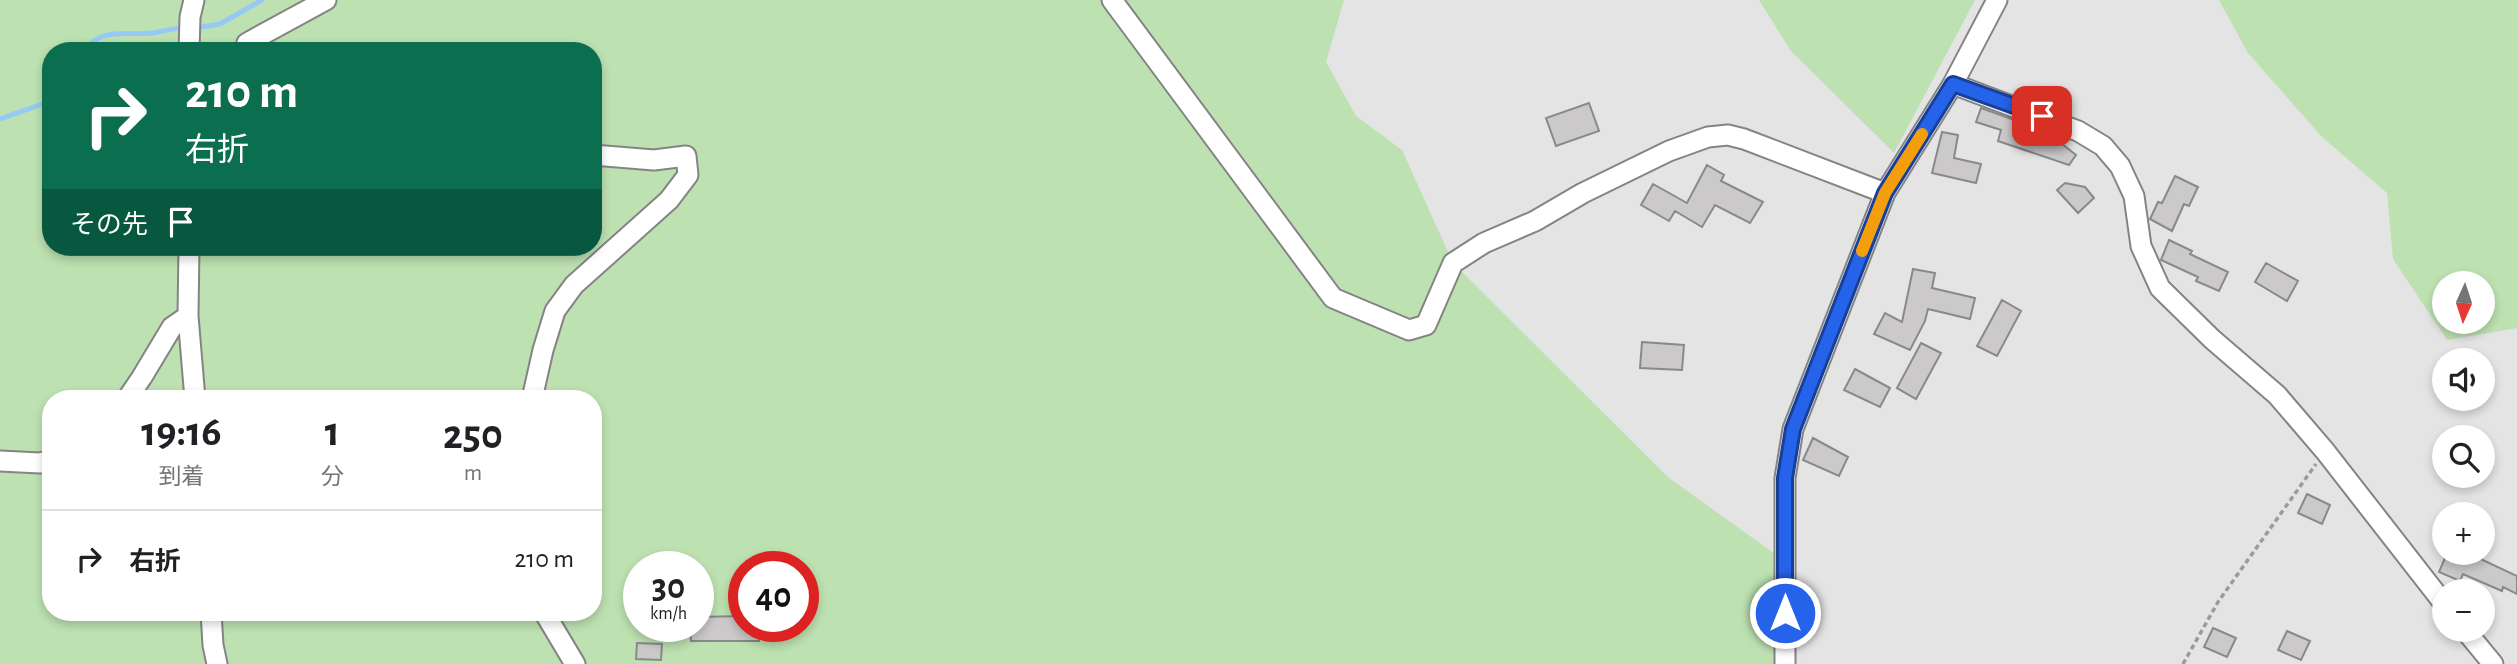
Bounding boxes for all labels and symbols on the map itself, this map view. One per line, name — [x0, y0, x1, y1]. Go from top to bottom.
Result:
pin — [2012, 86, 2072, 146]
north arrow — [2432, 271, 2496, 334]
speed limit sign: 40 — [728, 551, 819, 642]
position arrow — [1748, 576, 1822, 650]

